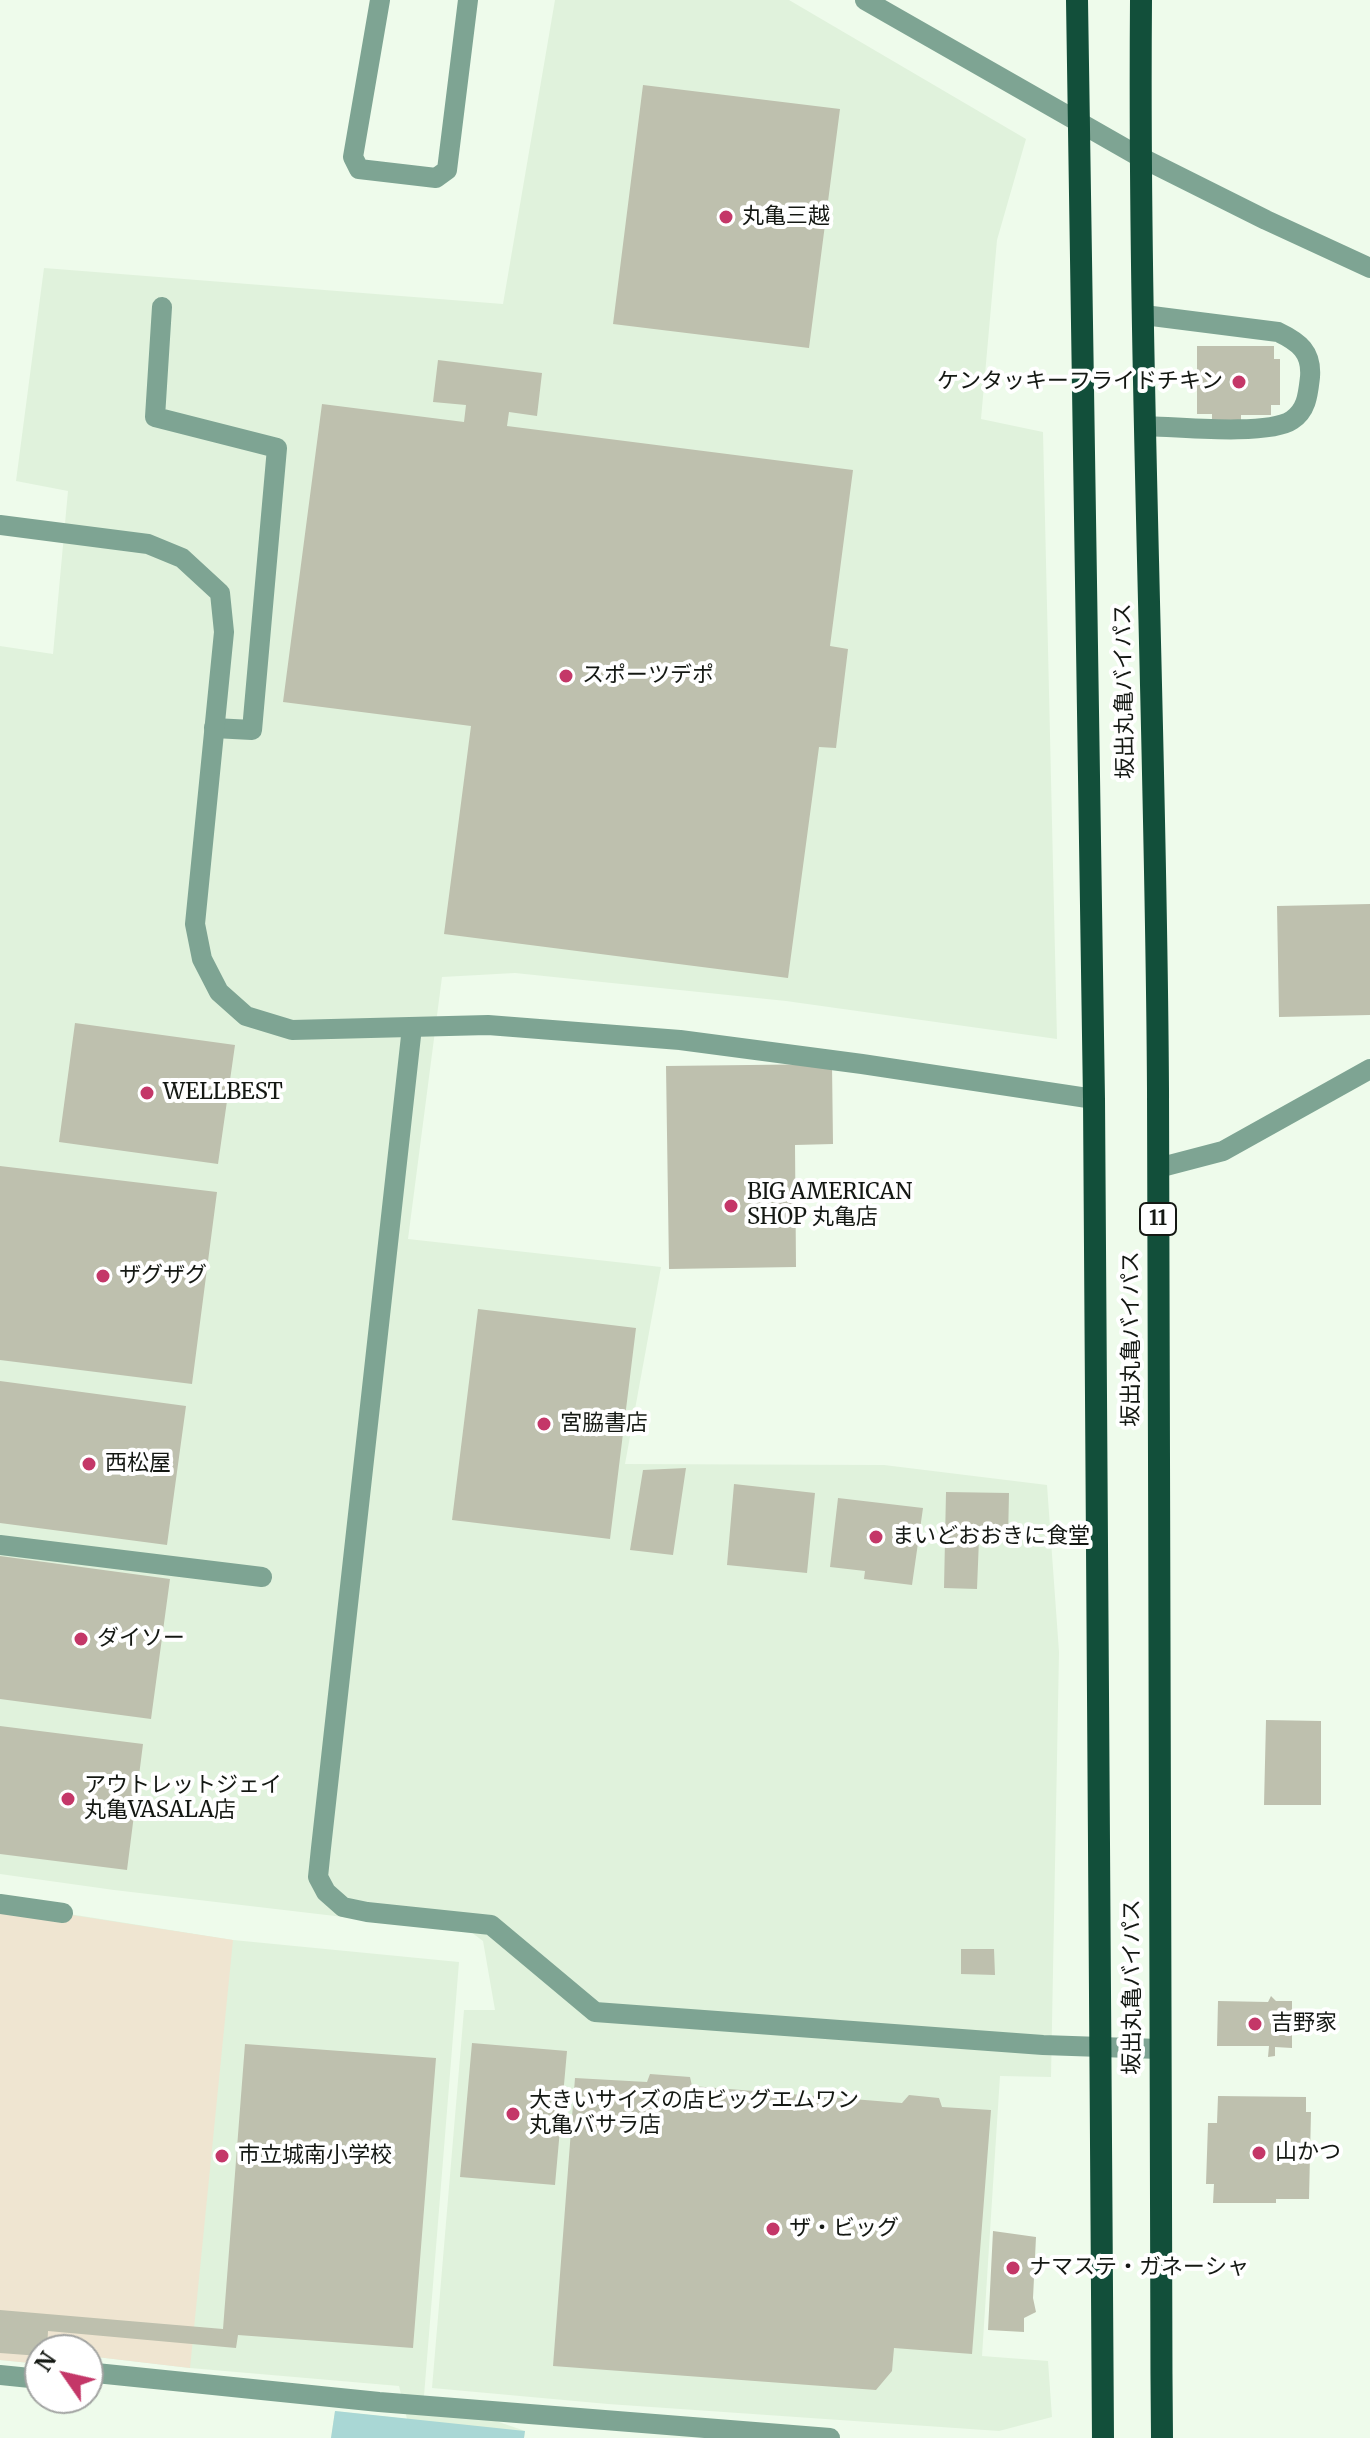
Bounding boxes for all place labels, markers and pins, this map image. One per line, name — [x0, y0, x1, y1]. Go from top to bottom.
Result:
place label: 丸亀三越 — [742, 204, 830, 230]
marker: 丸亀三越 — [717, 208, 735, 226]
place label: ケンタッキーフライドチキン — [937, 369, 1223, 395]
marker: ケンタッキーフライドチキン — [1230, 373, 1248, 391]
place label: スポーツデポ — [582, 663, 714, 689]
marker: スポーツデポ — [557, 667, 575, 685]
place label: WELLBEST — [163, 1080, 283, 1106]
marker: WELLBEST — [138, 1084, 156, 1102]
place label: BIG AMERICAN SHOP 丸亀店 — [747, 1180, 912, 1232]
marker: BIG AMERICAN SHOP 丸亀店 — [722, 1197, 740, 1215]
place label: ザグザグ — [119, 1263, 207, 1289]
marker: ザグザグ — [94, 1267, 112, 1285]
place label: 宮脇書店 — [560, 1411, 648, 1437]
marker: 宮脇書店 — [535, 1415, 553, 1433]
place label: 西松屋 — [105, 1451, 171, 1477]
marker: 西松屋 — [80, 1455, 98, 1473]
place label: まいどおおきに食堂 — [892, 1524, 1090, 1550]
marker: まいどおおきに食堂 — [867, 1528, 885, 1546]
place label: ダイソー — [97, 1626, 185, 1652]
marker: ダイソー — [72, 1630, 90, 1648]
place label: アウトレットジェイ 丸亀VASALA店 — [84, 1773, 282, 1824]
marker: アウトレットジェイ 丸亀VASALA店 — [59, 1790, 77, 1808]
place label: 吉野家 — [1271, 2011, 1337, 2037]
marker: 吉野家 — [1246, 2015, 1264, 2033]
place label: 大きいサイズの店ビッグエムワン 丸亀バサラ店 — [529, 2088, 859, 2140]
marker: 大きいサイズの店ビッグエムワン 丸亀バサラ店 — [504, 2105, 522, 2123]
place label: 山かつ — [1275, 2140, 1341, 2166]
place label: 市立城南小学校 — [238, 2143, 392, 2169]
marker: 山かつ — [1250, 2144, 1268, 2162]
marker: 市立城南小学校 — [213, 2147, 231, 2165]
place label: ザ・ビッグ — [789, 2216, 899, 2242]
marker: ザ・ビッグ — [764, 2220, 782, 2238]
place label: ナマステ・ガネーシャ — [1029, 2255, 1249, 2281]
marker: ナマステ・ガネーシャ — [1004, 2259, 1022, 2277]

